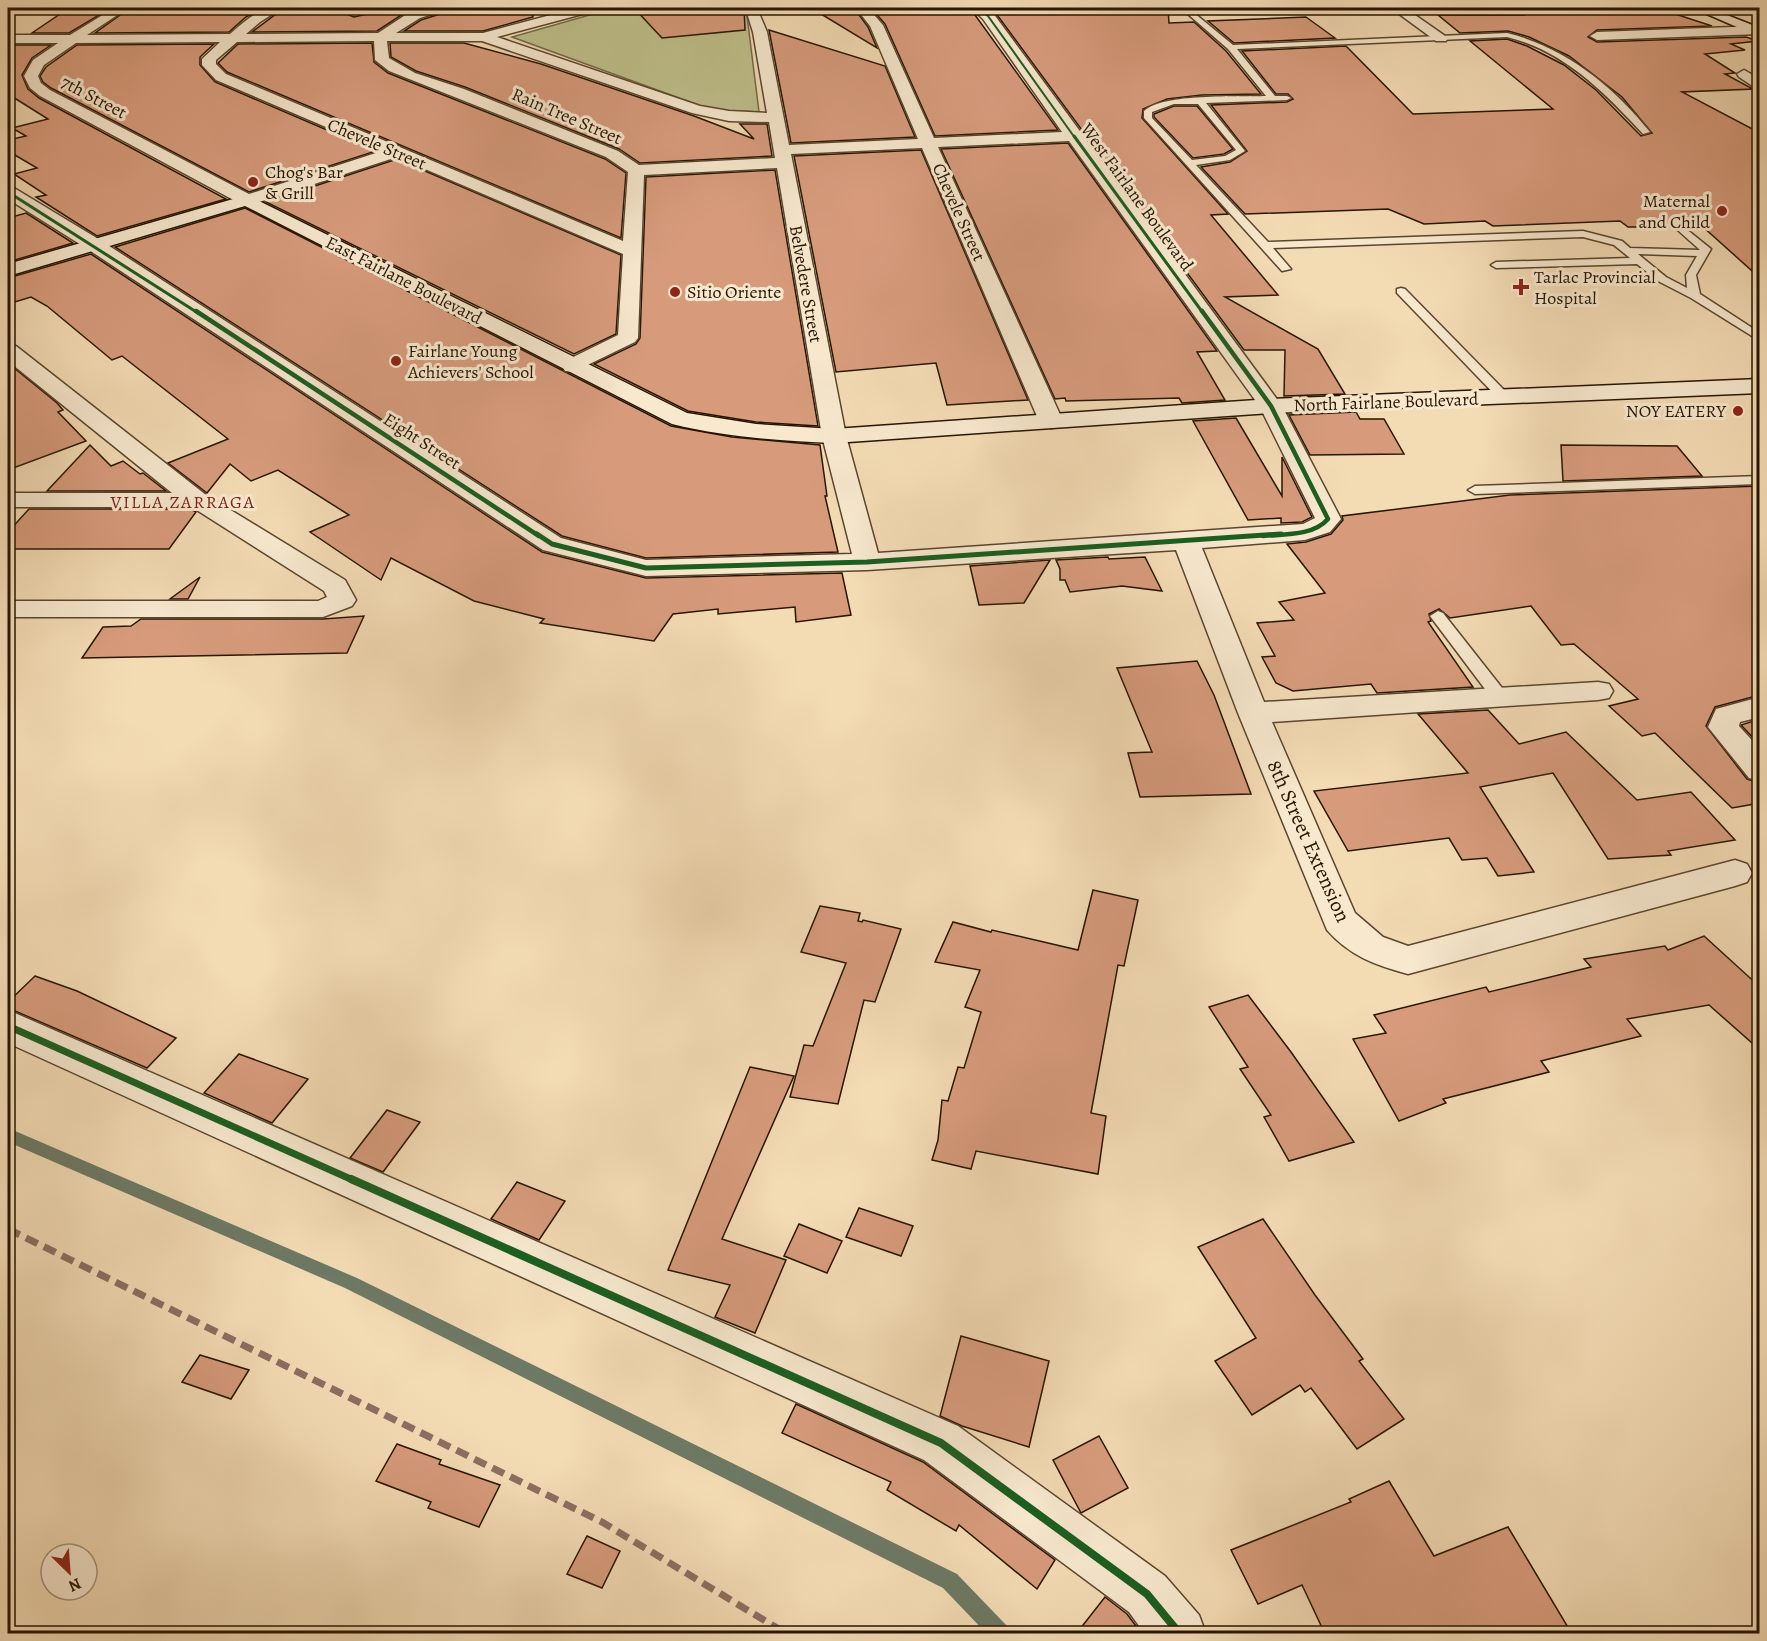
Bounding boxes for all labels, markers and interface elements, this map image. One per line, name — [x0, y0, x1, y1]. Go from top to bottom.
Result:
street label: 7th Street — [57, 70, 131, 124]
street label: Rain Tree Street — [508, 82, 626, 150]
street label: Chevele Street — [324, 112, 430, 176]
street label: West Fairlane Boulevard — [1075, 117, 1199, 276]
street label: Chevele Street — [927, 159, 991, 265]
place label: Chog's Bar & Grill — [265, 160, 343, 205]
marker: Chog's Bar & Grill — [246, 175, 260, 189]
place label: Maternal and Child — [1639, 189, 1711, 234]
marker: Maternal and Child — [1715, 204, 1729, 218]
street label: Belvedere Street — [784, 223, 828, 345]
street label: East Fairlane Boulevard — [322, 230, 487, 330]
place label: Tarlac Provincial Hospital — [1534, 265, 1656, 310]
marker: Tarlac Provincial Hospital — [1512, 278, 1530, 296]
place label: Sitio Oriente — [687, 280, 781, 304]
marker: Sitio Oriente — [668, 285, 682, 299]
place label: Fairlane Young Achievers' School — [407, 339, 534, 384]
marker: Fairlane Young Achievers' School — [389, 354, 403, 368]
street label: North Fairlane Boulevard — [1293, 387, 1479, 417]
place label: NOY EATERY — [1626, 399, 1727, 423]
marker: NOY EATERY — [1731, 404, 1745, 418]
street label: Eight Street — [379, 407, 465, 475]
district label: VILLA ZARRAGA — [110, 490, 255, 514]
street label: 8th Street Extension — [1261, 755, 1357, 927]
north arrow — [39, 1542, 99, 1602]
text: N — [65, 1572, 85, 1597]

